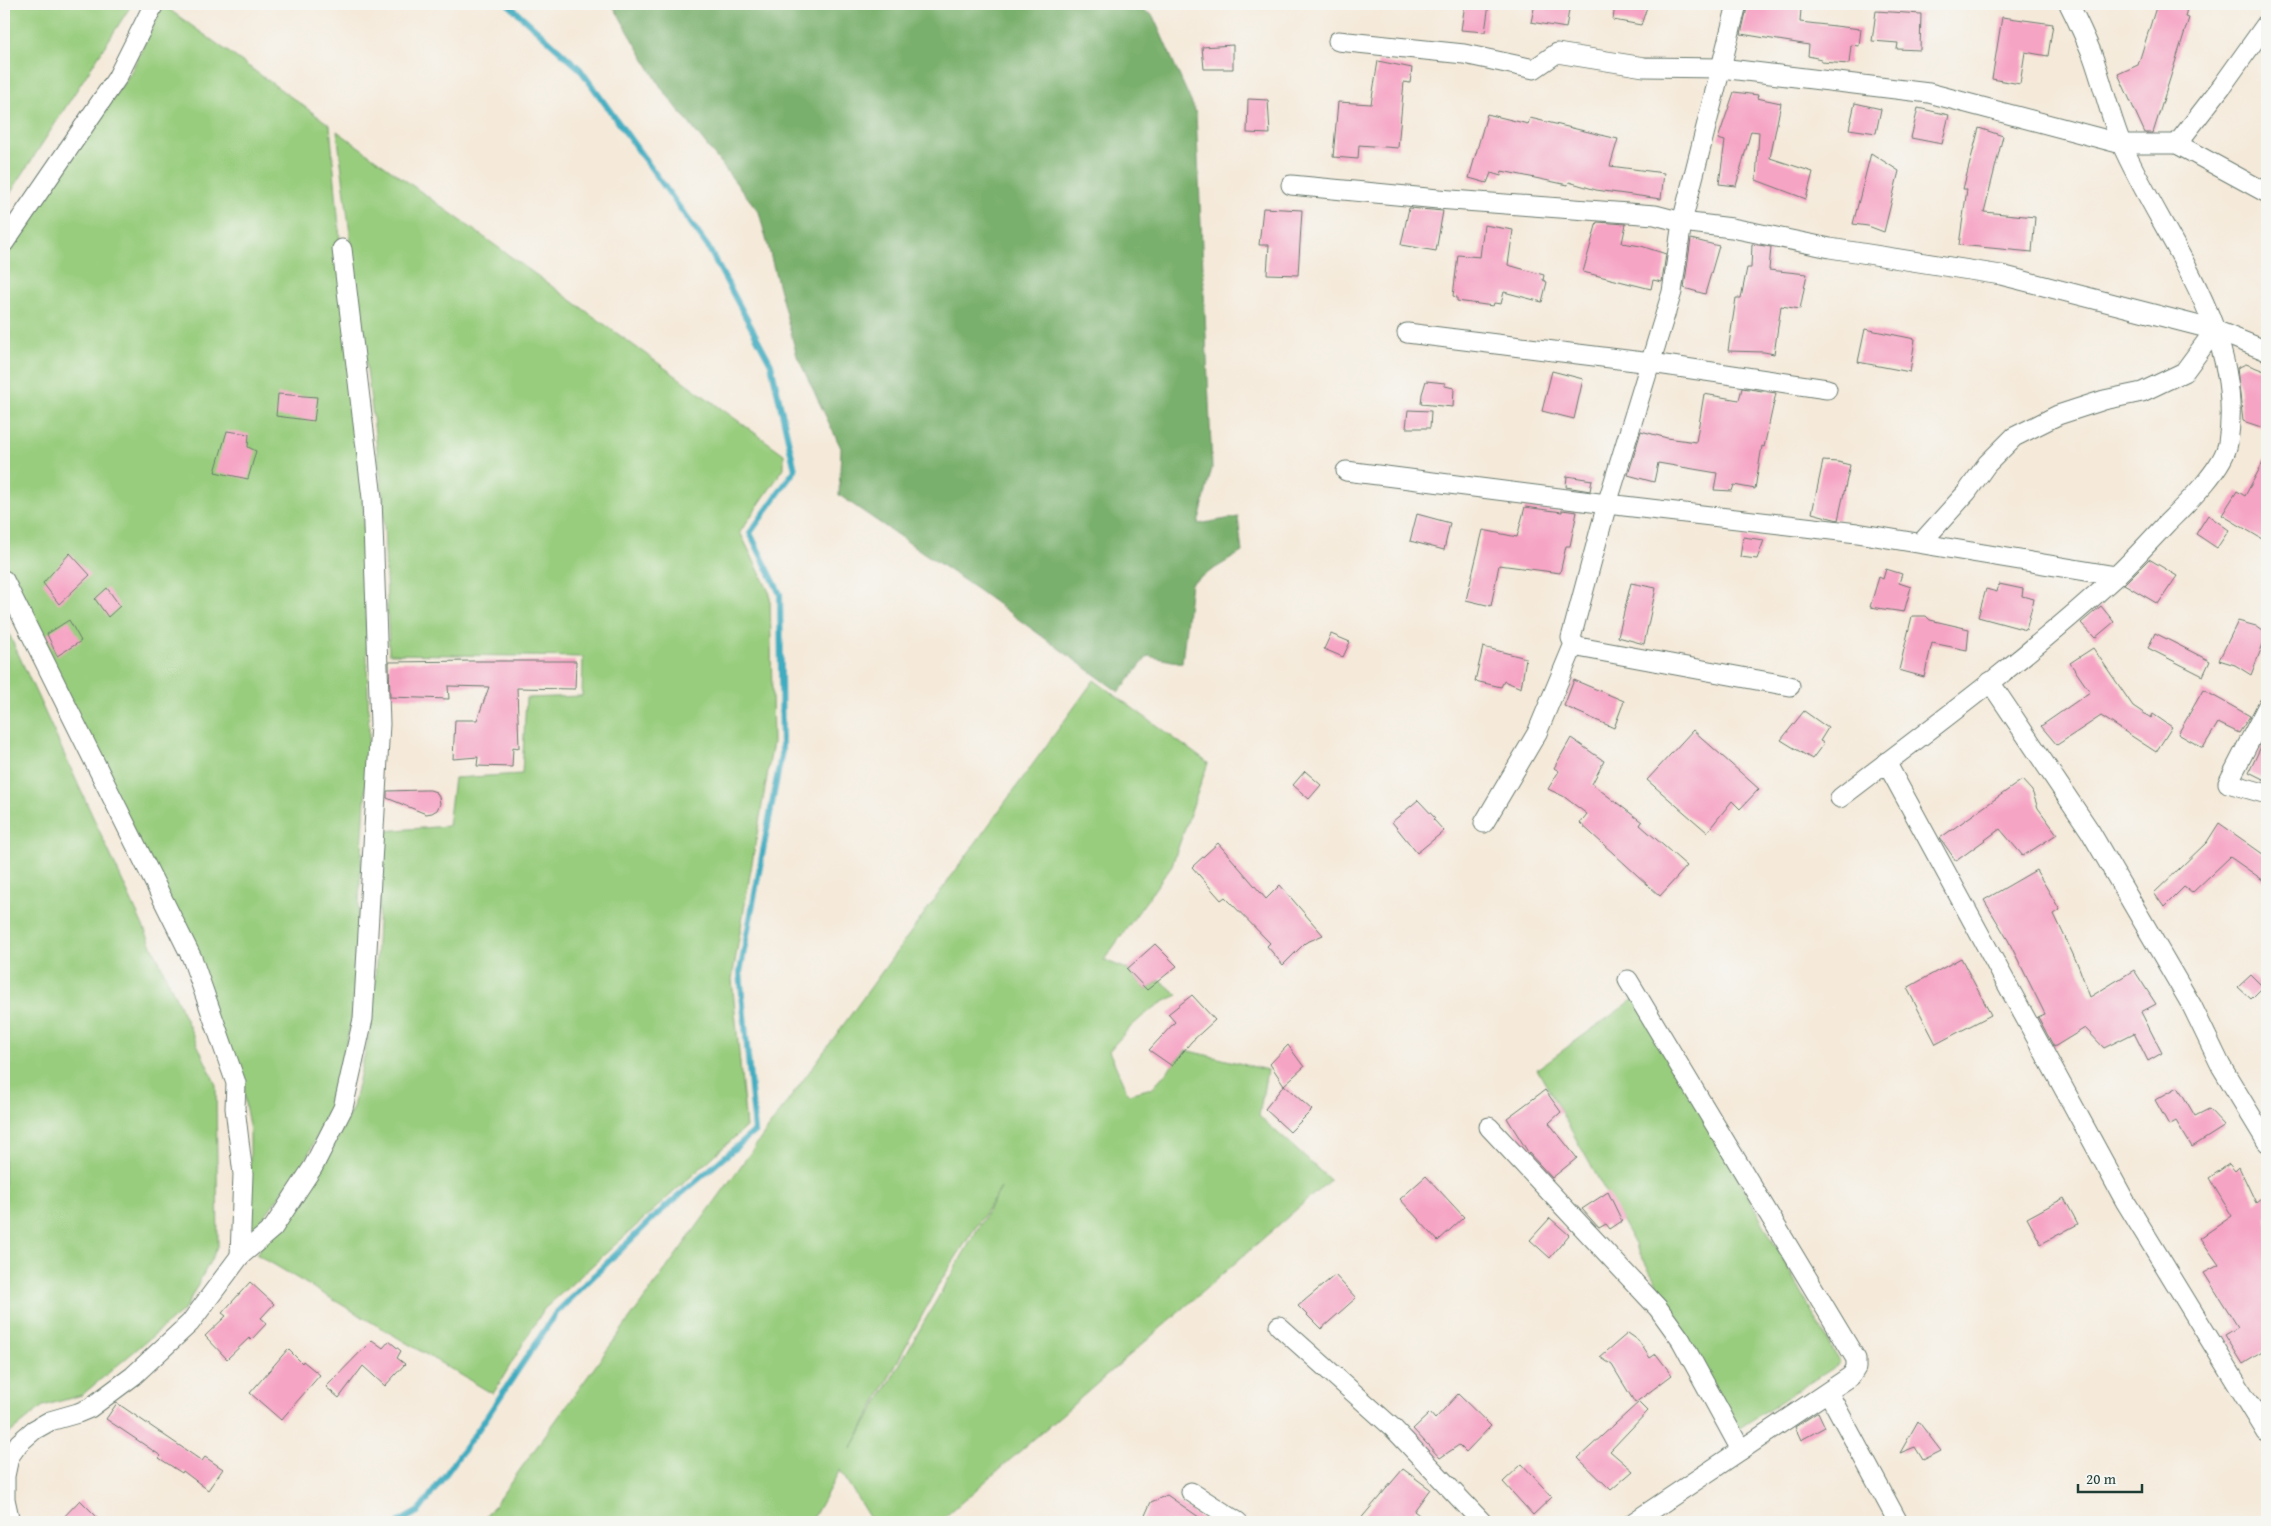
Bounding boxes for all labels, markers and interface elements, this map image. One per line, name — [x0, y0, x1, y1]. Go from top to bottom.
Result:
scale bar — [2078, 1461, 2142, 1493]
text: 20 m — [2086, 1468, 2117, 1489]

